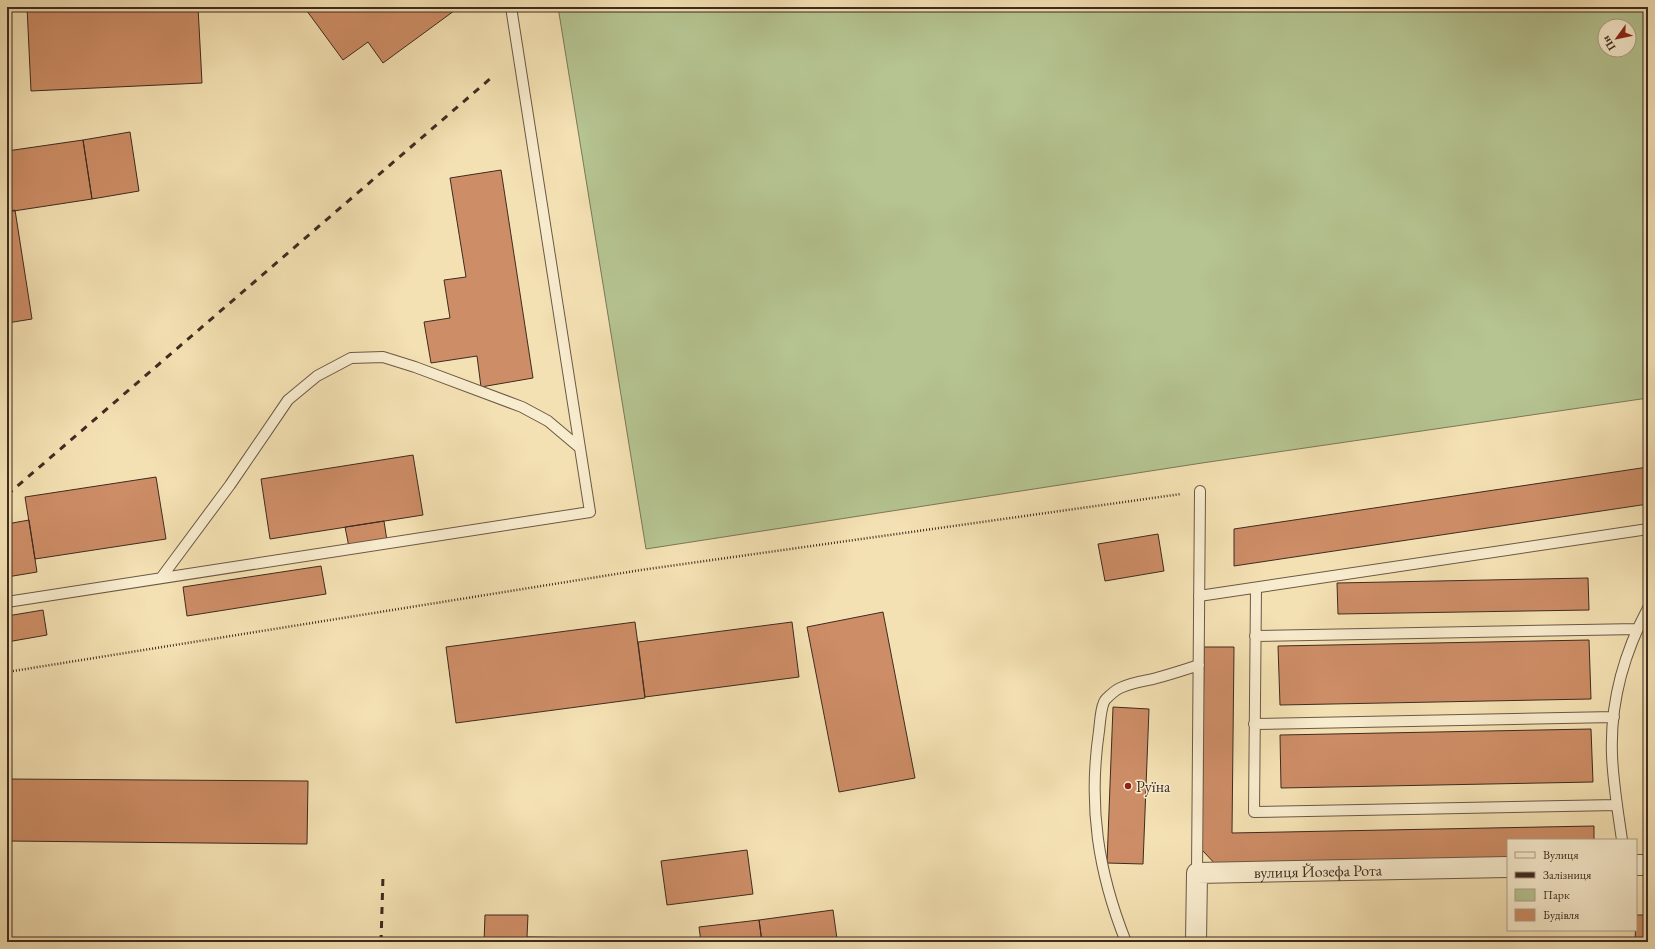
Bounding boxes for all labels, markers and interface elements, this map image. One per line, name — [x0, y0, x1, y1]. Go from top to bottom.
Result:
north arrow — [1597, 18, 1637, 58]
text: Пн — [1598, 33, 1619, 54]
place label: Руїна — [1136, 776, 1171, 797]
marker: Руїна — [1123, 781, 1133, 791]
legend — [1507, 839, 1637, 931]
text: Вулиця — [1543, 847, 1579, 863]
street label: вулиця Йозефа Рота — [1254, 859, 1383, 882]
text: Залізниця — [1543, 867, 1592, 883]
text: Парк — [1543, 887, 1570, 903]
text: Будівля — [1543, 907, 1580, 923]

